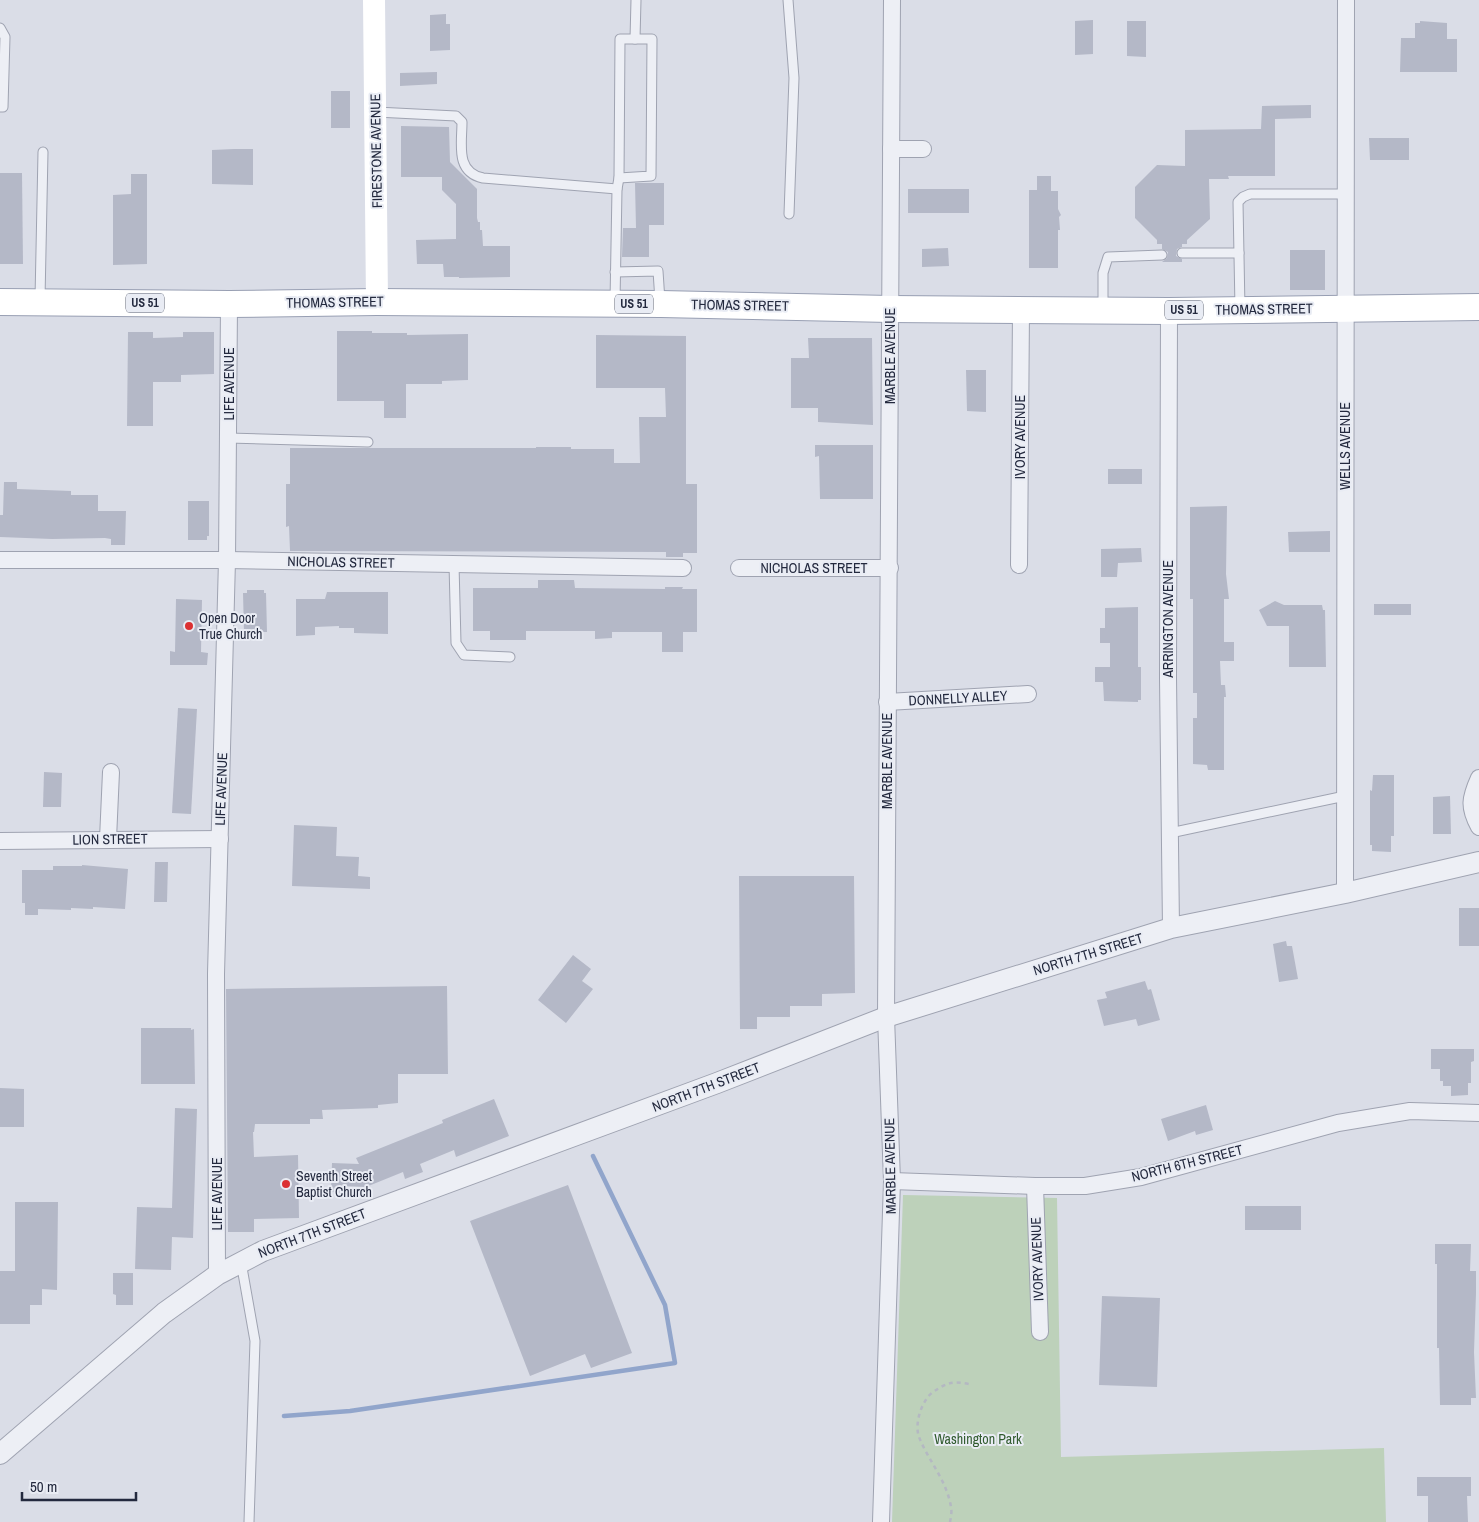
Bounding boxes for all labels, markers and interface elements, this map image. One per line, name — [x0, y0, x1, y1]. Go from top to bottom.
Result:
street label: FIRESTONE AVENUE — [366, 94, 386, 208]
street label: THOMAS STREET — [286, 292, 384, 312]
road number: US 51 — [126, 294, 164, 312]
road number: US 51 — [615, 294, 653, 314]
street label: THOMAS STREET — [691, 295, 789, 315]
street label: THOMAS STREET — [1215, 299, 1313, 319]
road number: US 51 — [1165, 300, 1203, 320]
street label: MARBLE AVENUE — [881, 308, 899, 404]
street label: LIFE AVENUE — [220, 347, 238, 421]
street label: IVORY AVENUE — [1011, 395, 1029, 479]
street label: WELLS AVENUE — [1336, 402, 1354, 490]
street label: NICHOLAS STREET — [287, 552, 395, 572]
street label: NICHOLAS STREET — [760, 559, 868, 577]
street label: ARRINGTON AVENUE — [1159, 560, 1177, 679]
place label: Open Door True Church — [199, 609, 262, 643]
marker: Open Door True Church — [183, 620, 195, 632]
street label: DONNELLY ALLEY — [908, 686, 1008, 710]
street label: MARBLE AVENUE — [878, 713, 896, 809]
street label: LIFE AVENUE — [211, 752, 231, 826]
street label: LION STREET — [72, 829, 148, 849]
street label: NORTH 7TH STREET — [1031, 929, 1145, 979]
street label: NORTH 7TH STREET — [650, 1058, 762, 1116]
street label: MARBLE AVENUE — [880, 1118, 900, 1214]
street label: NORTH 6TH STREET — [1130, 1140, 1244, 1186]
street label: LIFE AVENUE — [208, 1157, 226, 1231]
place label: Seventh Street Baptist Church — [296, 1167, 372, 1201]
marker: Seventh Street Baptist Church — [280, 1178, 292, 1190]
street label: NORTH 7TH STREET — [256, 1204, 368, 1262]
street label: IVORY AVENUE — [1027, 1217, 1047, 1301]
park label: Washington Park — [934, 1430, 1022, 1448]
scale bar — [22, 1470, 136, 1502]
text: 50 m — [30, 1476, 57, 1497]

